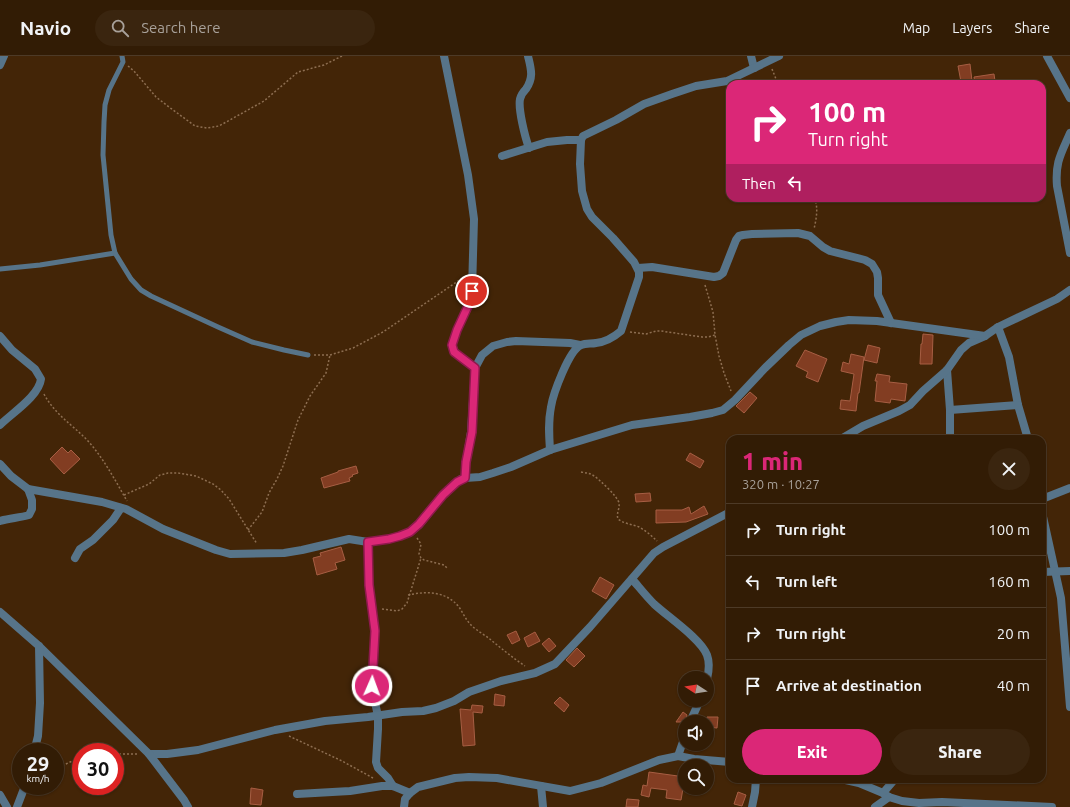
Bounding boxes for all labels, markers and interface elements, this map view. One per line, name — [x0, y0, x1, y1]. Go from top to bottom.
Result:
search box — [95, 10, 375, 46]
text: Navio — [20, 17, 71, 39]
icon: search — [109, 17, 131, 39]
text: Search here — [141, 19, 220, 36]
text: Map — [903, 20, 930, 36]
text: Layers — [952, 20, 992, 36]
text: Share — [1014, 20, 1050, 36]
icon: right — [742, 96, 794, 148]
text: 100 m — [808, 96, 886, 127]
text: Turn right — [808, 129, 888, 149]
icon: left — [784, 172, 806, 194]
text: Then — [742, 175, 776, 192]
pin — [455, 274, 489, 308]
icon: arrive — [461, 280, 483, 302]
text: 1 min — [742, 448, 803, 475]
button: close — [988, 448, 1030, 490]
text: 320 m · 10:27 — [742, 477, 820, 491]
icon: right — [742, 519, 764, 541]
text: Turn right — [776, 521, 846, 538]
text: 100 m — [988, 521, 1030, 538]
icon: left — [742, 571, 764, 593]
text: Turn left — [776, 573, 837, 590]
text: 160 m — [988, 573, 1030, 590]
icon: right — [742, 623, 764, 645]
text: Turn right — [776, 625, 846, 642]
text: 20 m — [997, 625, 1030, 642]
position arrow — [351, 665, 393, 707]
north arrow — [678, 671, 714, 707]
map controls — [678, 671, 714, 795]
icon: arrive — [742, 675, 764, 697]
text: Arrive at destination — [776, 677, 922, 694]
text: 40 m — [997, 677, 1030, 694]
button: sound — [678, 715, 714, 751]
button: Exit — [742, 729, 882, 775]
button: Share — [890, 729, 1030, 775]
speed limit sign: 30 — [72, 743, 124, 795]
text: 29 — [27, 752, 49, 775]
button: search — [678, 759, 714, 795]
text: km/h — [26, 773, 50, 784]

